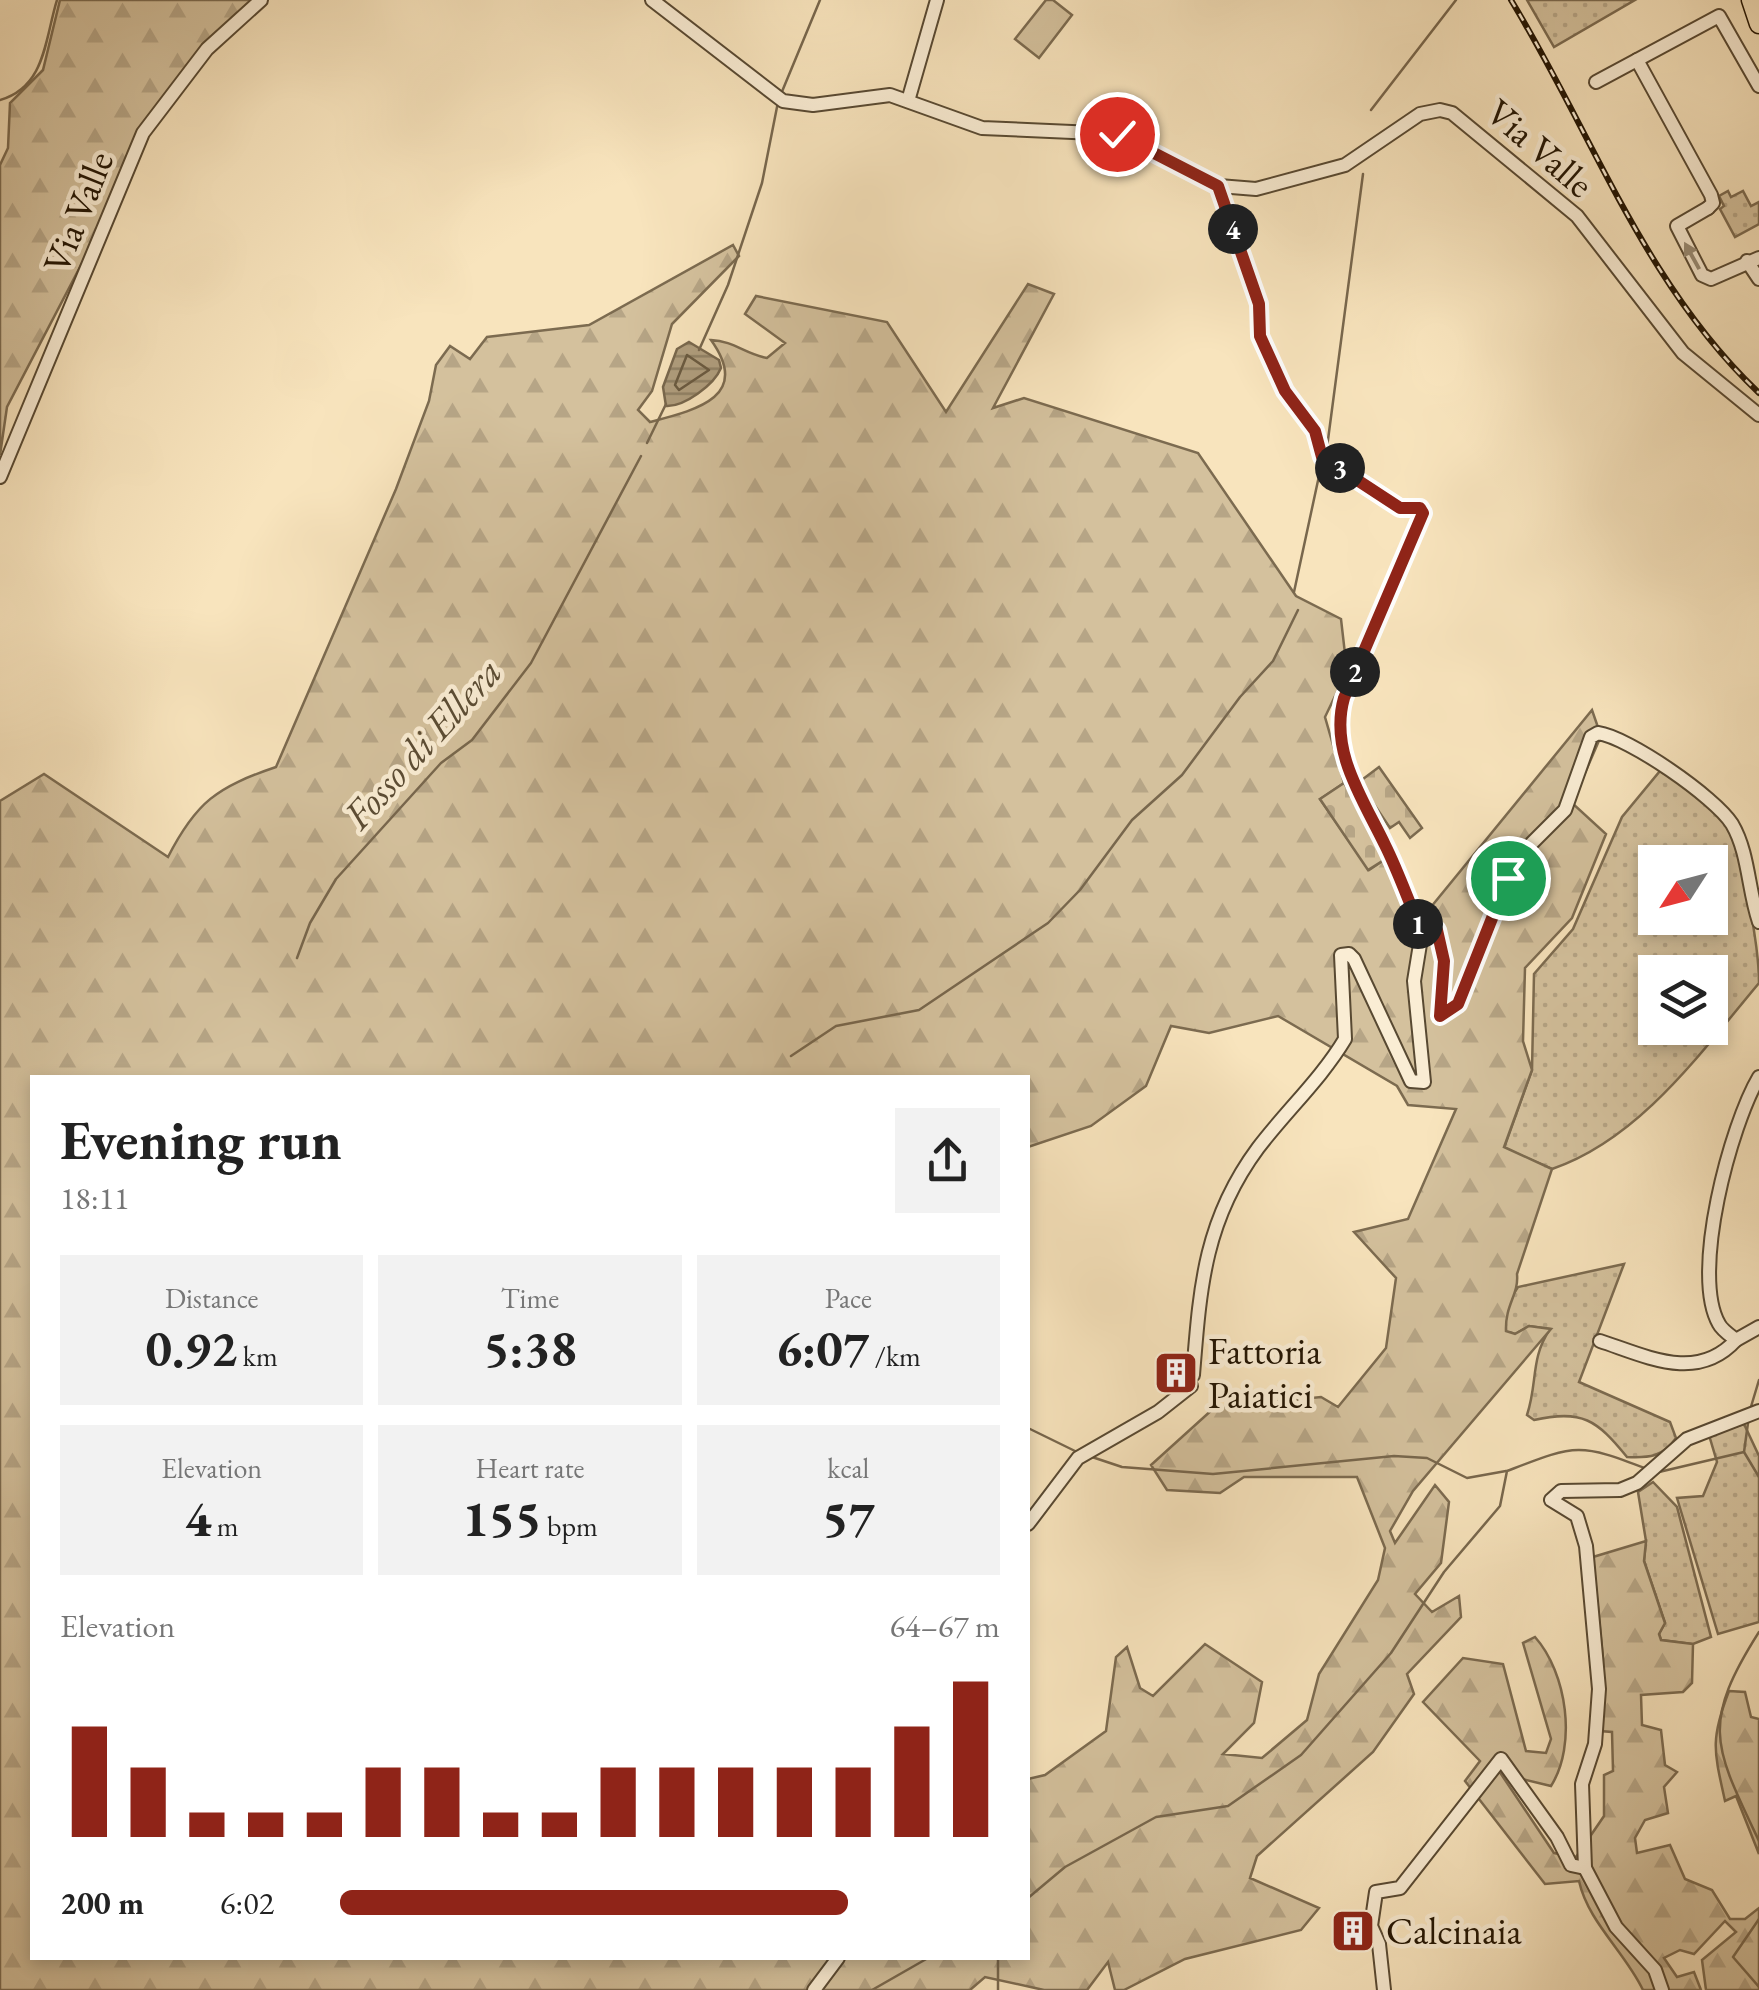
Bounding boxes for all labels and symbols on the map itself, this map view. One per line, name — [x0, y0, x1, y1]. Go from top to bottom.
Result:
street label: Via Valle — [1476, 88, 1604, 208]
pin — [1075, 92, 1160, 177]
street label: Via Valle — [31, 144, 124, 280]
pin: 4 — [1208, 204, 1258, 254]
one-way arrow — [1684, 242, 1701, 271]
pin: 3 — [1315, 443, 1365, 493]
water label: Fosso di Ellera — [331, 646, 513, 840]
pin: 2 — [1330, 647, 1380, 697]
pin — [1466, 836, 1551, 921]
north arrow — [1638, 845, 1728, 935]
pin: 1 — [1393, 899, 1443, 949]
place label: Fattoria Paiatici — [1208, 1326, 1322, 1419]
building icon: Fattoria Paiatici — [1153, 1350, 1199, 1396]
place label: Calcinaia — [1386, 1906, 1523, 1955]
building icon: Calcinaia — [1330, 1908, 1376, 1954]

